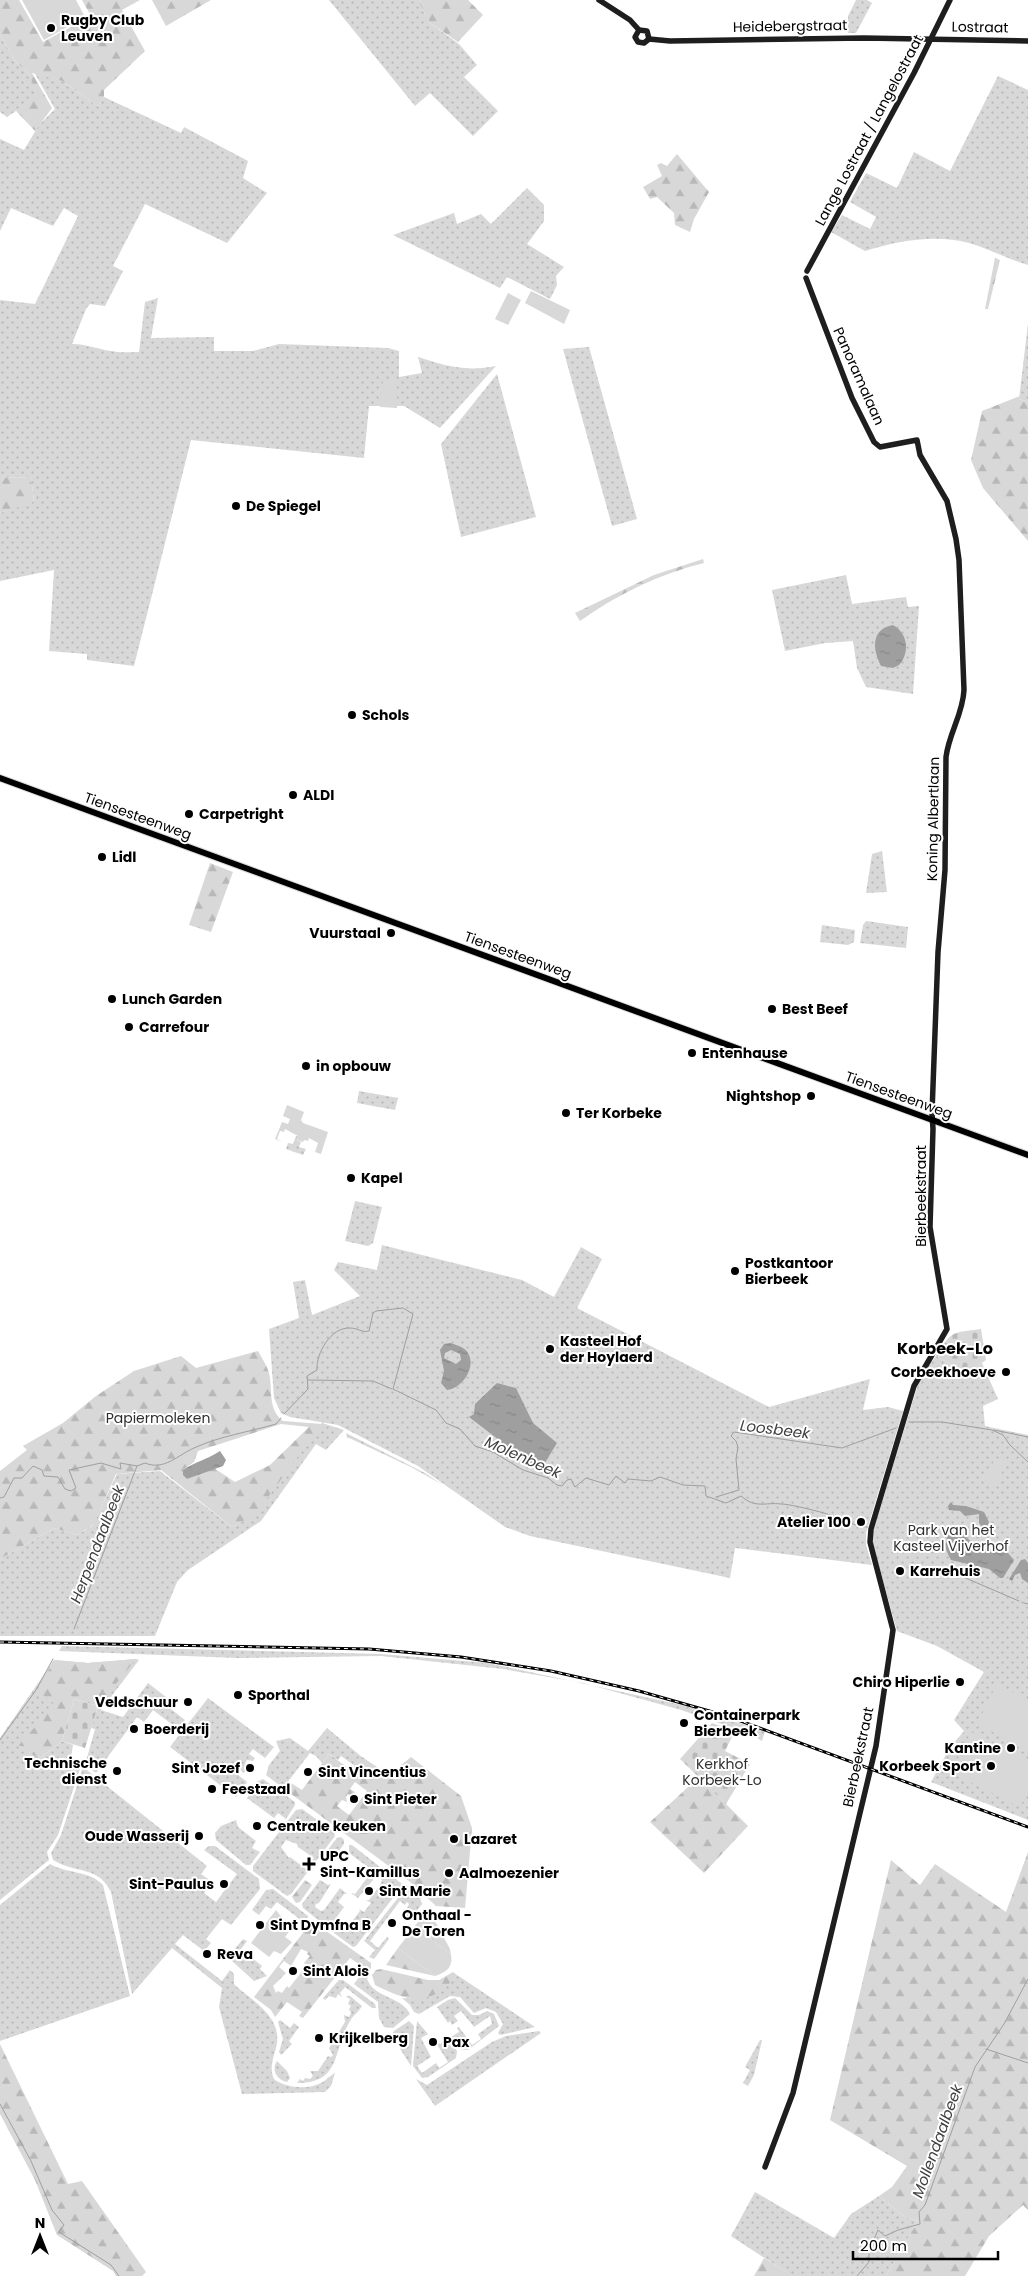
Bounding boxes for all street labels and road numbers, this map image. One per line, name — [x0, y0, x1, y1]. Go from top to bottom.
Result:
street label: Heidebergstraat — [733, 15, 847, 37]
street label: Lostraat — [951, 17, 1009, 37]
street label: Lange Lostraat / Langelostraat — [810, 31, 928, 229]
street label: Panoramalaan — [828, 324, 890, 428]
street label: Koning Albertlaan — [922, 757, 944, 881]
street label: Tiensesteenweg — [81, 787, 195, 845]
street label: Tiensesteenweg — [461, 926, 575, 984]
street label: Tiensesteenweg — [842, 1066, 956, 1124]
street label: Bierbeekstraat — [911, 1145, 931, 1247]
street label: Bierbeekstraat — [838, 1705, 878, 1809]

